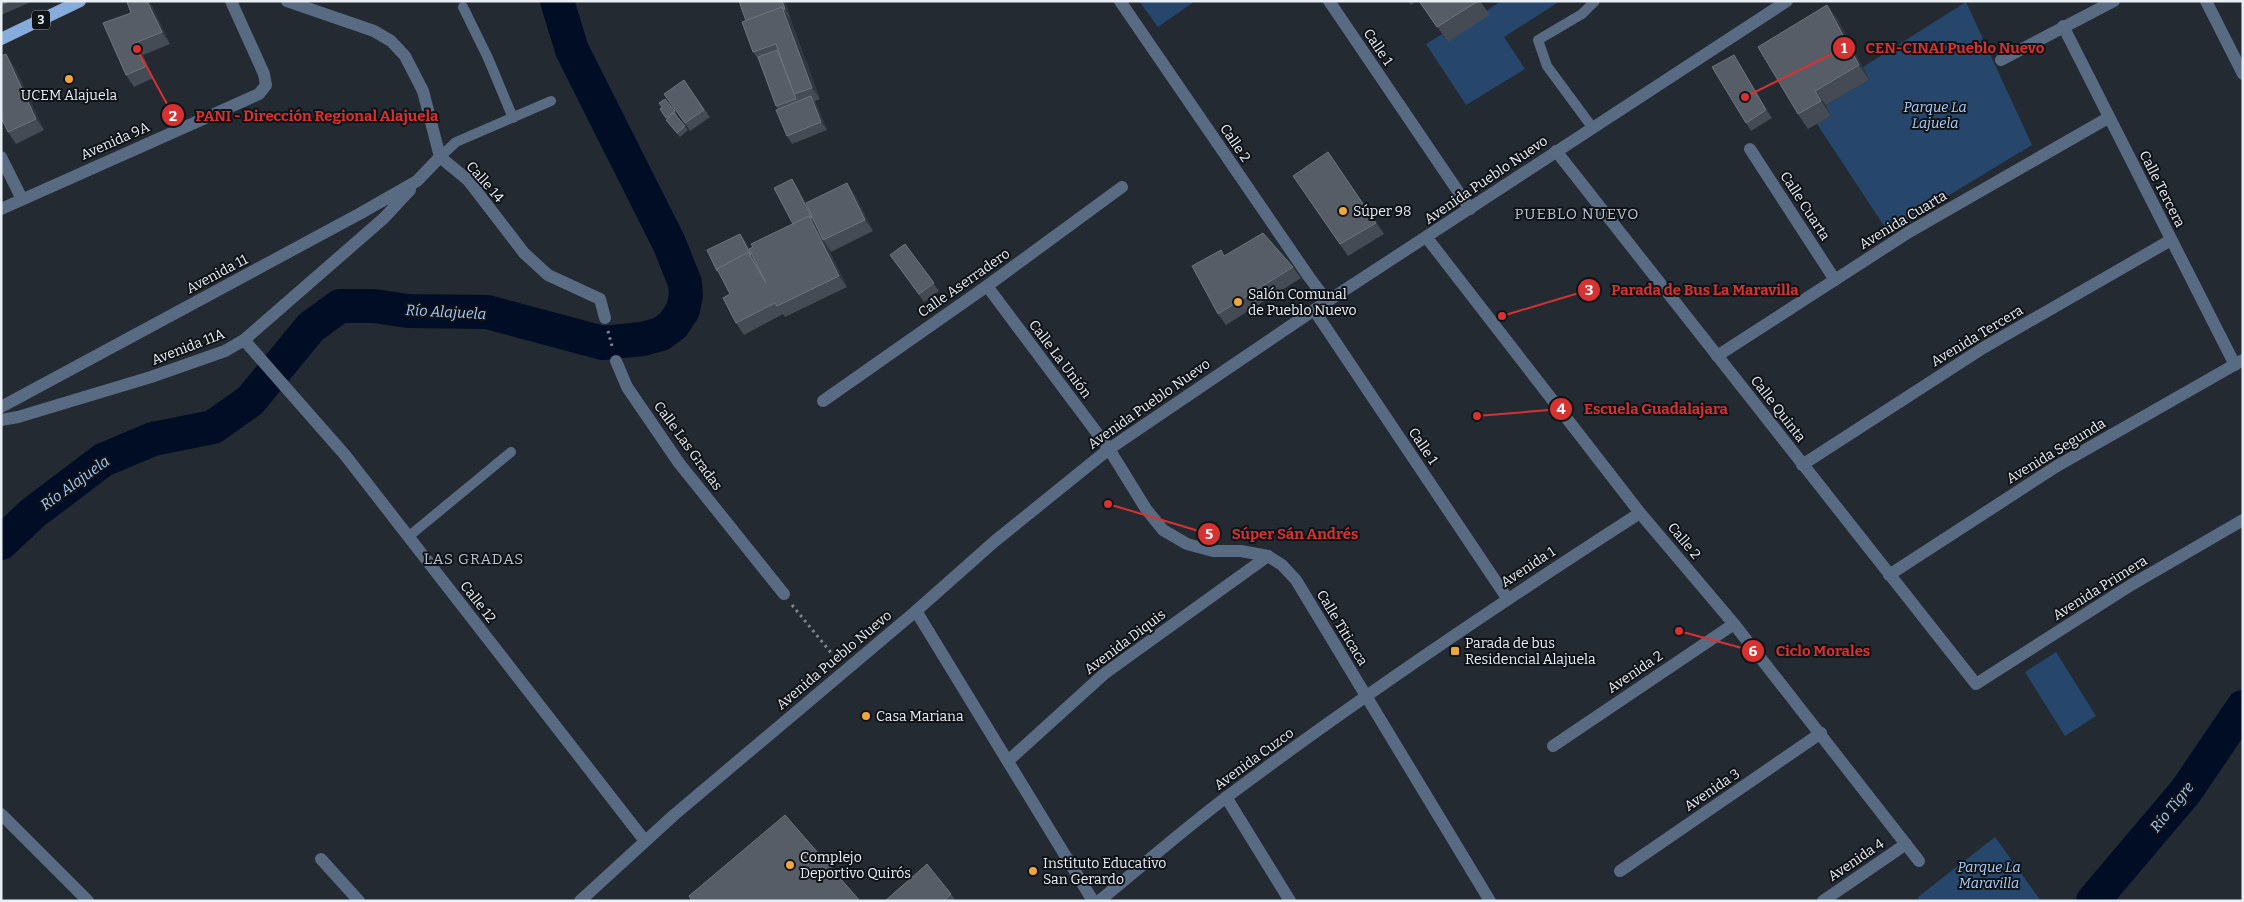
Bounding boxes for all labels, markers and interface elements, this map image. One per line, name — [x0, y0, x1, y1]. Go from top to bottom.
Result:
road number: 3 — [32, 10, 50, 30]
street label: Calle 1 — [1360, 25, 1397, 69]
callout: CEN-CINAI Pueblo Nuevo — [1831, 33, 2055, 63]
text: 1 — [1841, 39, 1848, 57]
text: CEN-CINAI Pueblo Nuevo — [1866, 39, 2045, 57]
marker: UCEM Alajuela — [63, 73, 75, 85]
place label: UCEM Alajuela — [21, 87, 118, 104]
park label: Parque La Lajuela — [1903, 99, 1967, 132]
callout: PANI - Dirección Regional Alajuela — [161, 100, 449, 130]
text: 2 — [169, 107, 177, 125]
text: PANI - Dirección Regional Alajuela — [196, 107, 439, 125]
street label: Avenida 9A — [78, 118, 152, 164]
street label: Calle 2 — [1216, 121, 1254, 165]
street label: Avenida Pueblo Nuevo — [1421, 132, 1551, 228]
street label: Calle Tercera — [2135, 148, 2189, 231]
street label: Calle 14 — [463, 158, 507, 206]
street label: Calle Cuarta — [1776, 168, 1834, 244]
street label: Avenida Cuarta — [1856, 187, 1950, 253]
place label: Súper 98 — [1353, 203, 1411, 220]
marker: Súper 98 — [1337, 205, 1349, 217]
district label: PUEBLO NUEVO — [1515, 205, 1639, 223]
street label: Calle Aserradero — [915, 245, 1013, 321]
street label: Avenida 11 — [183, 251, 251, 297]
callout: Parada de Bus La Maravilla — [1576, 275, 1809, 305]
text: 3 — [1585, 281, 1593, 299]
text: Parada de Bus La Maravilla — [1611, 281, 1799, 299]
place label: Salón Comunal de Pueblo Nuevo — [1248, 286, 1357, 319]
marker: Salón Comunal de Pueblo Nuevo — [1232, 296, 1244, 308]
water label: Río Alajuela — [405, 301, 487, 323]
street label: Avenida Tercera — [1928, 302, 2027, 370]
street label: Calle La Unión — [1025, 317, 1095, 402]
street label: Avenida 11A — [149, 325, 227, 369]
street label: Avenida Pueblo Nuevo — [1085, 355, 1213, 453]
street label: Calle Quinta — [1747, 372, 1809, 446]
callout: Escuela Guadalajara — [1549, 394, 1738, 424]
street label: Calle Las Gradas — [650, 398, 726, 494]
text: 4 — [1556, 400, 1566, 418]
text: Escuela Guadalajara — [1584, 400, 1729, 418]
street label: Avenida Segunda — [2003, 415, 2109, 487]
street label: Calle 1 — [1405, 424, 1442, 468]
water label: Río Alajuela — [37, 452, 113, 514]
callout: Súper Sán Andrés — [1196, 519, 1368, 549]
street label: Calle 2 — [1664, 519, 1704, 563]
text: 5 — [1205, 525, 1213, 543]
text: Súper Sán Andrés — [1232, 525, 1358, 543]
street label: Avenida 1 — [1498, 543, 1559, 591]
district label: LAS GRADAS — [424, 550, 524, 568]
street label: Avenida Primera — [2050, 552, 2151, 624]
street label: Calle 12 — [456, 578, 500, 626]
street label: Calle Titicaca — [1313, 587, 1371, 669]
street label: Avenida Diquis — [1081, 606, 1169, 678]
street label: Avenida Pueblo Nuevo — [773, 607, 895, 713]
place label: Parada de bus Residencial Alajuela — [1465, 635, 1596, 668]
callout: Ciclo Morales — [1741, 636, 1880, 666]
text: 6 — [1749, 642, 1758, 660]
text: Ciclo Morales — [1776, 642, 1870, 660]
marker: Parada de bus Residencial Alajuela — [1449, 645, 1461, 657]
street label: Avenida 2 — [1604, 647, 1666, 697]
place label: Casa Mariana — [876, 708, 964, 725]
marker: Casa Mariana — [860, 710, 872, 722]
street label: Avenida Cuzco — [1211, 724, 1297, 794]
street label: Avenida 3 — [1681, 765, 1743, 815]
water label: Río Tigre — [2146, 778, 2198, 836]
street label: Avenida 4 — [1825, 835, 1887, 885]
place label: Complejo Deportivo Quirós — [800, 849, 911, 882]
place label: Instituto Educativo San Gerardo — [1043, 855, 1166, 888]
marker: Complejo Deportivo Quirós — [784, 859, 796, 871]
park label: Parque La Maravilla — [1957, 859, 2021, 892]
marker: Instituto Educativo San Gerardo — [1027, 865, 1039, 877]

